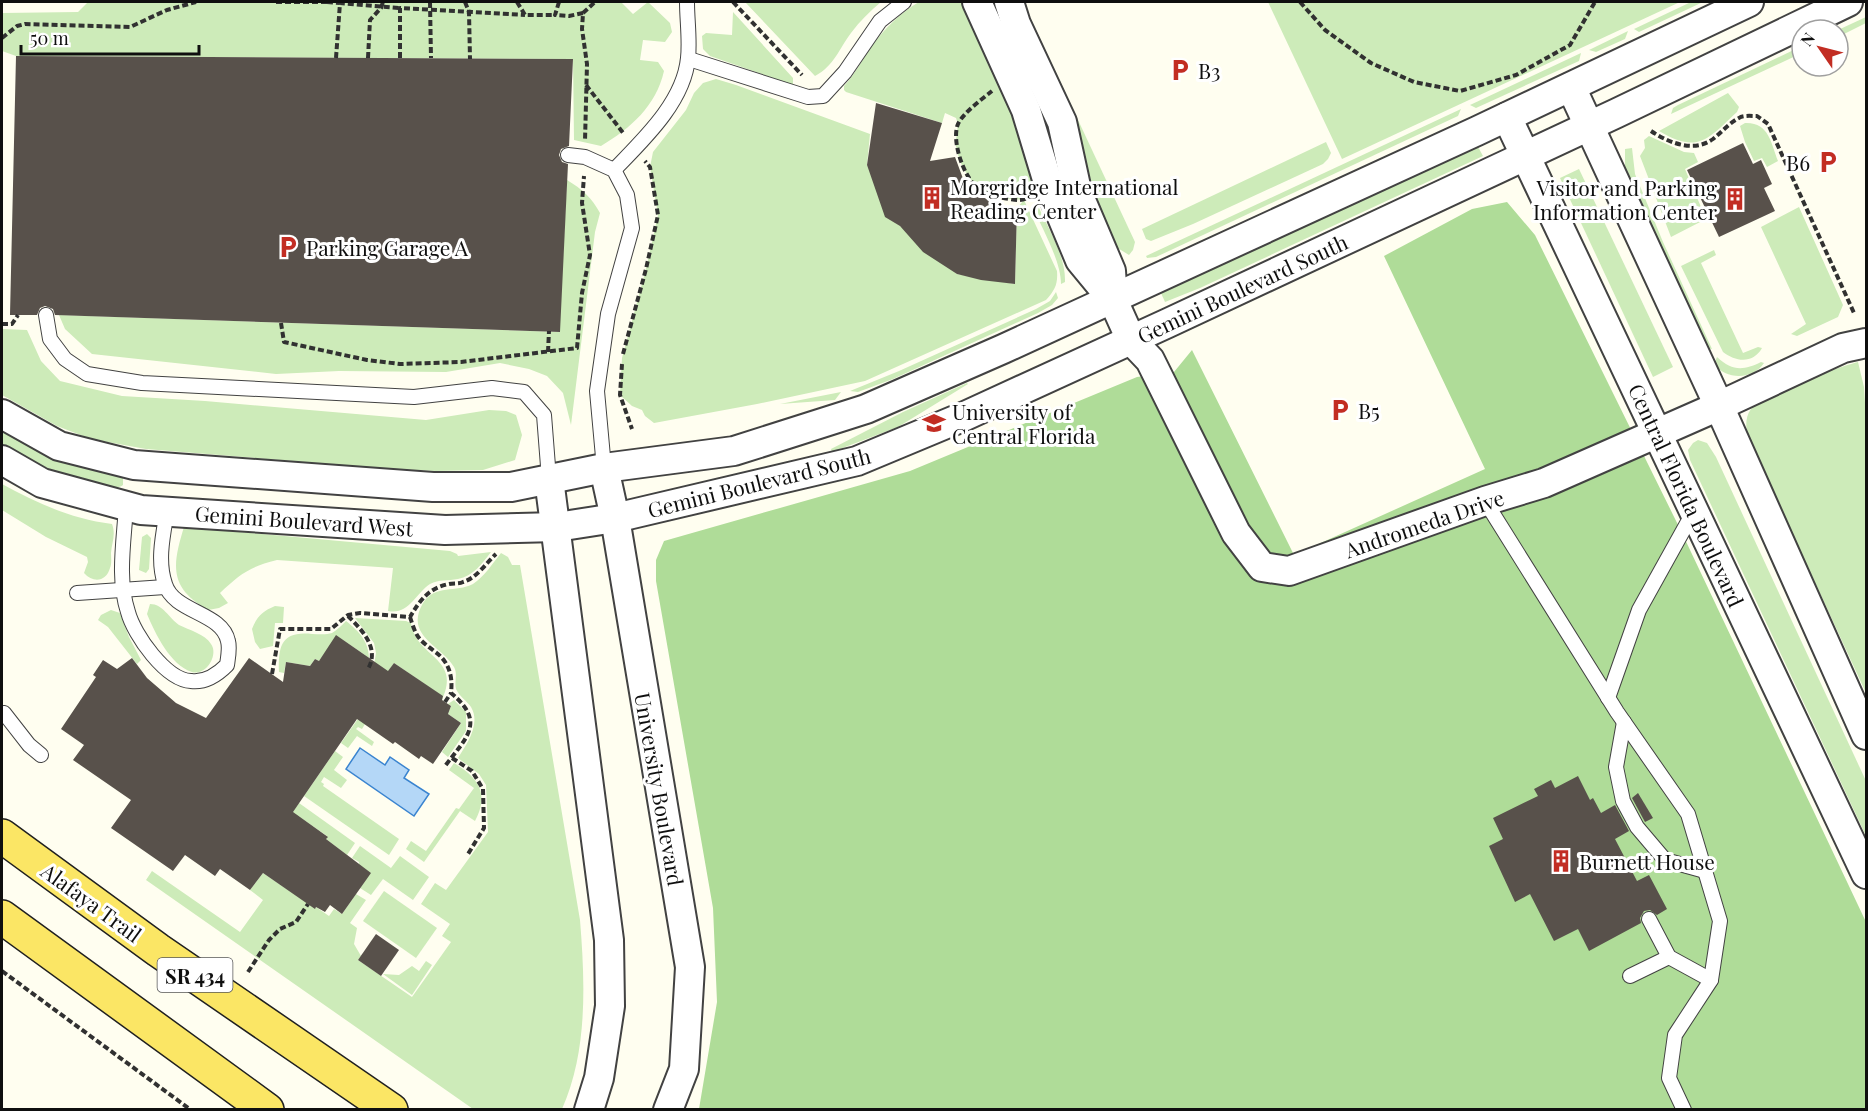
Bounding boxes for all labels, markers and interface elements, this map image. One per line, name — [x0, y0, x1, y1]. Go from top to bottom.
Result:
scale bar — [21, 18, 200, 56]
north arrow — [1790, 18, 1850, 78]
text: 50 m — [30, 26, 69, 50]
text: N — [1795, 28, 1819, 50]
place label: B3 — [1198, 56, 1221, 84]
parking icon: B3 — [1167, 57, 1193, 83]
place label: B6 — [1786, 148, 1810, 176]
parking icon: B6 — [1815, 149, 1841, 175]
place label: Morgridge International Reading Center — [950, 172, 1178, 224]
place label: Visitor and Parking Information Center — [1533, 173, 1718, 225]
building icon: Morgridge International Reading Center — [919, 185, 945, 211]
building icon: Visitor and Parking Information Center — [1722, 186, 1748, 212]
street label: Gemini Boulevard South — [1132, 227, 1352, 349]
place label: Parking Garage A — [306, 233, 469, 261]
parking icon: Parking Garage A — [275, 234, 301, 260]
street label: Central Florida Boulevard — [1623, 379, 1751, 611]
place label: B5 — [1358, 396, 1380, 424]
place label: University of Central Florida — [952, 397, 1096, 449]
parking icon: B5 — [1327, 397, 1353, 423]
school or university icon: University of Central Florida — [921, 410, 947, 436]
street label: Gemini Boulevard South — [644, 441, 874, 523]
street label: Andromeda Drive — [1340, 483, 1507, 564]
street label: Gemini Boulevard West — [194, 498, 415, 542]
street label: University Boulevard — [629, 690, 691, 888]
place label: Burnett House — [1579, 847, 1715, 875]
building icon: Burnett House — [1548, 848, 1574, 874]
street label: Alafaya Trail — [35, 856, 148, 948]
road number: SR 434 — [158, 958, 232, 992]

